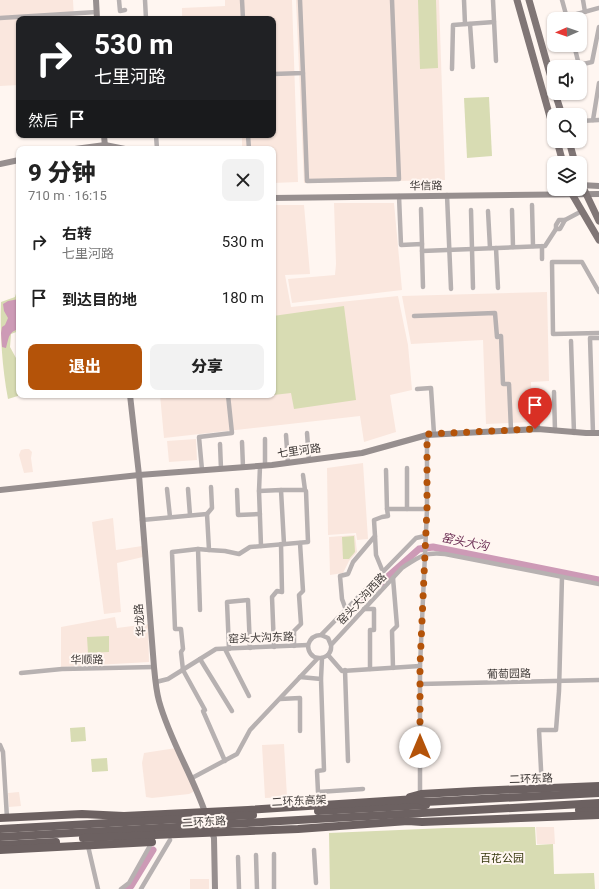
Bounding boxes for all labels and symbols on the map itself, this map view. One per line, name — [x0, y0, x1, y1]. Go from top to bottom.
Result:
north arrow — [547, 12, 587, 52]
street label: 华信路 — [409, 179, 443, 193]
pin — [518, 388, 552, 429]
street label: 七里河路 — [276, 442, 322, 460]
water label: 窑头大沟 — [440, 531, 492, 554]
street label: 窑头大沟西路 — [335, 570, 389, 628]
street label: 华龙路 — [132, 603, 148, 637]
street label: 窑头大沟东路 — [228, 630, 294, 646]
street label: 华顺路 — [70, 653, 104, 667]
street label: 葡萄园路 — [487, 667, 531, 681]
position arrow — [399, 726, 441, 768]
street label: 二环东路 — [509, 772, 553, 786]
street label: 二环东高架 — [271, 793, 327, 809]
street label: 二环东路 — [182, 814, 226, 830]
park label: 百花公园 — [480, 852, 524, 865]

